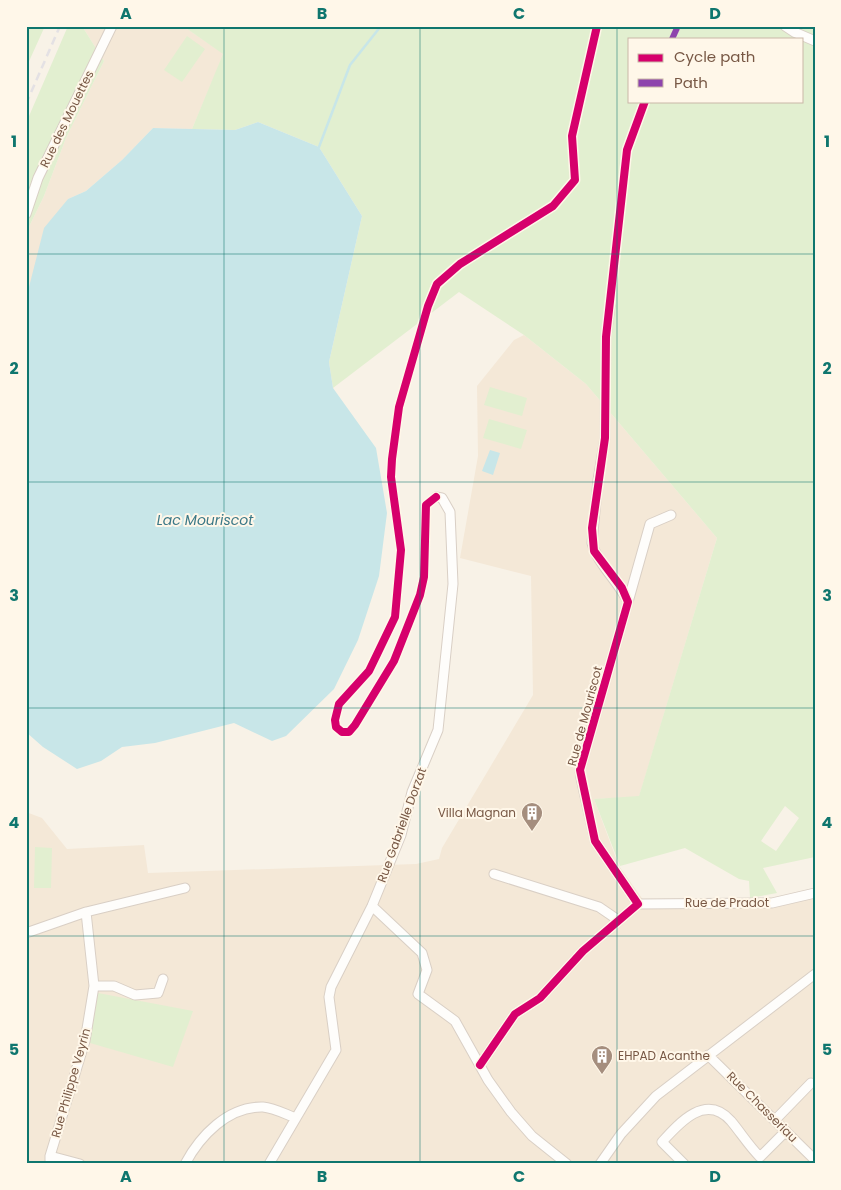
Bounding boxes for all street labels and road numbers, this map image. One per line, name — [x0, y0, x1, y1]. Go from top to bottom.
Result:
street label: Rue des Mouettes — [36, 67, 97, 170]
street label: Rue de Mouriscot — [563, 664, 606, 768]
street label: Rue Gabrielle Dorzat — [373, 765, 430, 885]
street label: Rue de Pradot — [685, 894, 769, 911]
street label: Rue Philippe Veyrin — [47, 1026, 94, 1140]
street label: Rue Chasseriau — [723, 1067, 802, 1146]

